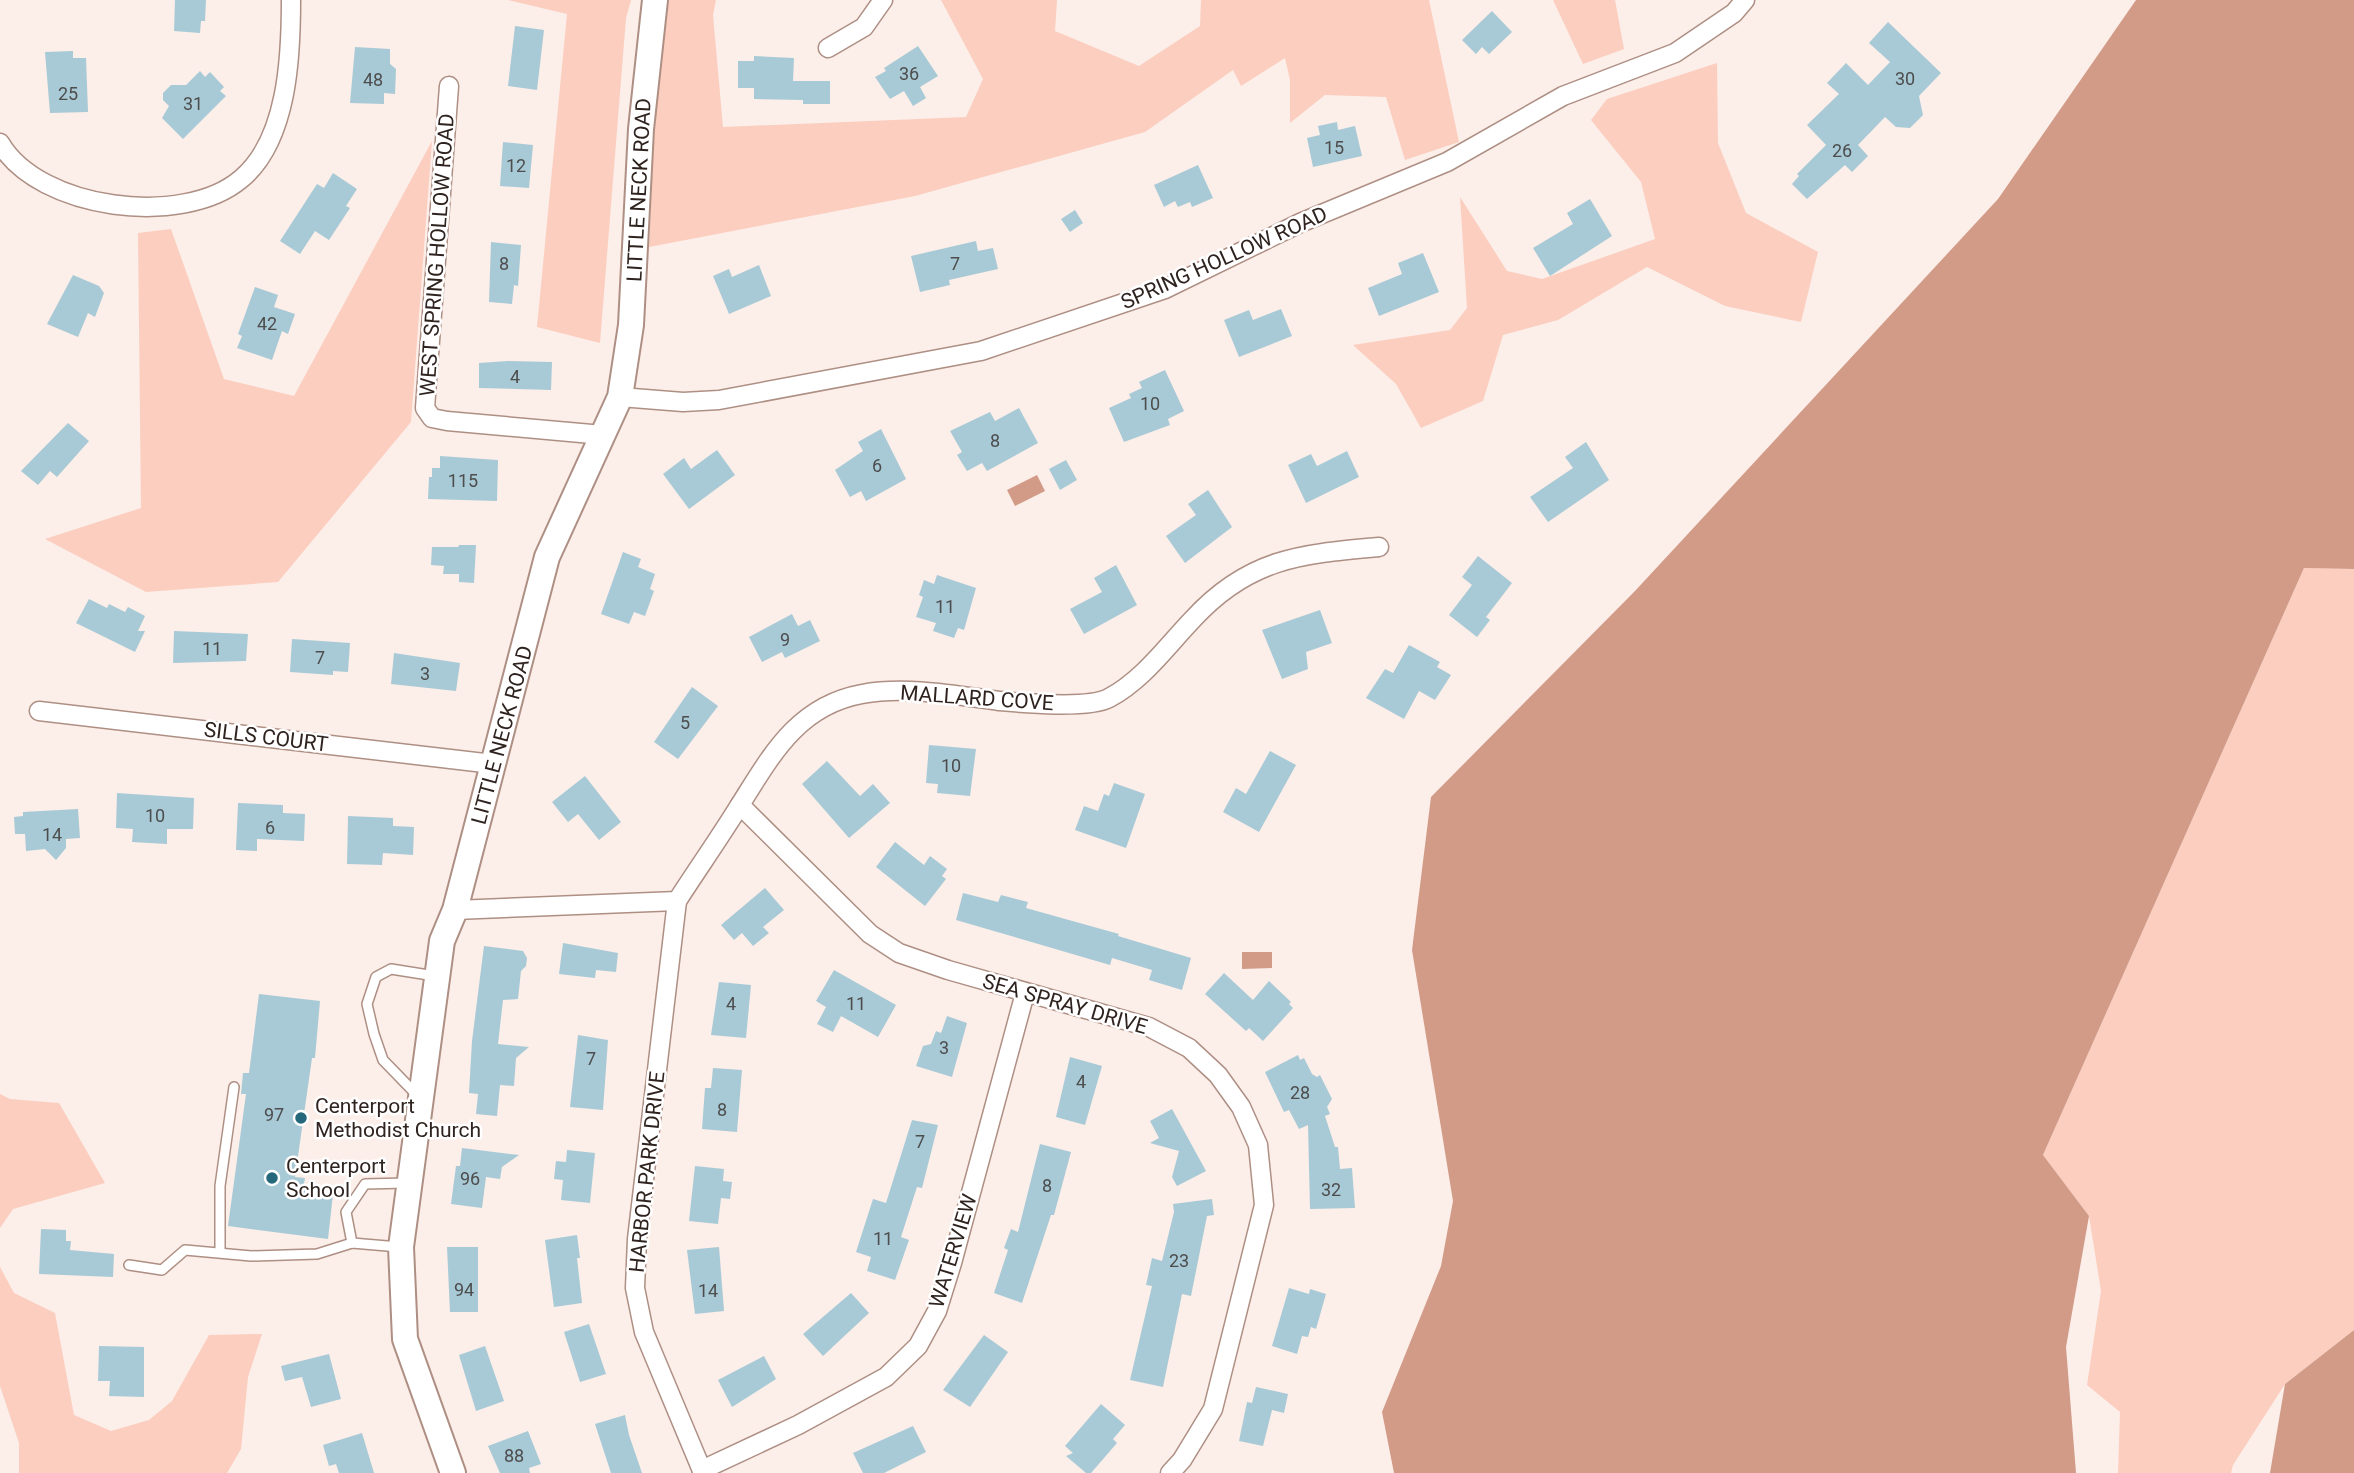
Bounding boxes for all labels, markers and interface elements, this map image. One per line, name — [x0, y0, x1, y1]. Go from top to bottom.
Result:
house number: 36 — [899, 63, 919, 84]
house number: 30 — [1895, 68, 1915, 89]
house number: 48 — [363, 69, 383, 90]
house number: 25 — [58, 83, 78, 104]
house number: 31 — [183, 93, 203, 114]
street label: LITTLE NECK ROAD — [622, 97, 656, 283]
street label: WEST SPRING HOLLOW ROAD — [415, 113, 459, 397]
house number: 15 — [1324, 137, 1344, 158]
house number: 26 — [1832, 140, 1852, 161]
house number: 12 — [506, 155, 526, 176]
street label: SPRING HOLLOW ROAD — [1117, 202, 1331, 314]
house number: 8 — [499, 253, 509, 274]
house number: 7 — [950, 253, 960, 274]
house number: 42 — [257, 313, 277, 334]
house number: 4 — [510, 366, 520, 387]
house number: 10 — [1140, 393, 1160, 414]
house number: 8 — [990, 430, 1000, 451]
house number: 6 — [872, 455, 882, 476]
house number: 115 — [448, 470, 478, 491]
house number: 11 — [935, 596, 955, 617]
house number: 9 — [780, 629, 790, 650]
house number: 11 — [202, 638, 222, 659]
street label: LITTLE NECK ROAD — [467, 643, 537, 827]
house number: 7 — [315, 647, 325, 668]
house number: 3 — [420, 663, 430, 684]
street label: MALLARD COVE — [899, 681, 1055, 715]
house number: 5 — [680, 712, 690, 733]
street label: SILLS COURT — [203, 717, 330, 757]
house number: 10 — [941, 755, 961, 776]
house number: 10 — [145, 805, 165, 826]
house number: 6 — [265, 817, 275, 838]
house number: 14 — [42, 824, 62, 845]
street label: SEA SPRAY DRIVE — [980, 969, 1150, 1039]
house number: 4 — [726, 993, 736, 1014]
house number: 11 — [846, 993, 866, 1014]
house number: 3 — [939, 1037, 949, 1058]
house number: 7 — [586, 1048, 596, 1069]
street label: HARBOR PARK DRIVE — [625, 1070, 670, 1274]
house number: 4 — [1076, 1071, 1086, 1092]
house number: 28 — [1290, 1082, 1310, 1103]
place label: Centerport Methodist Church — [315, 1094, 481, 1142]
house number: 8 — [717, 1099, 727, 1120]
house number: 97 — [264, 1104, 284, 1125]
marker: Centerport Methodist Church — [293, 1110, 309, 1126]
house number: 7 — [915, 1131, 925, 1152]
place label: Centerport School — [286, 1154, 386, 1202]
house number: 96 — [460, 1168, 480, 1189]
marker: Centerport School — [264, 1170, 280, 1186]
house number: 8 — [1042, 1175, 1052, 1196]
house number: 32 — [1321, 1179, 1341, 1200]
street label: WATERVIEW — [924, 1191, 982, 1311]
house number: 11 — [873, 1228, 893, 1249]
house number: 23 — [1169, 1250, 1189, 1271]
house number: 94 — [454, 1279, 474, 1300]
house number: 14 — [698, 1280, 718, 1301]
house number: 88 — [504, 1445, 524, 1466]

